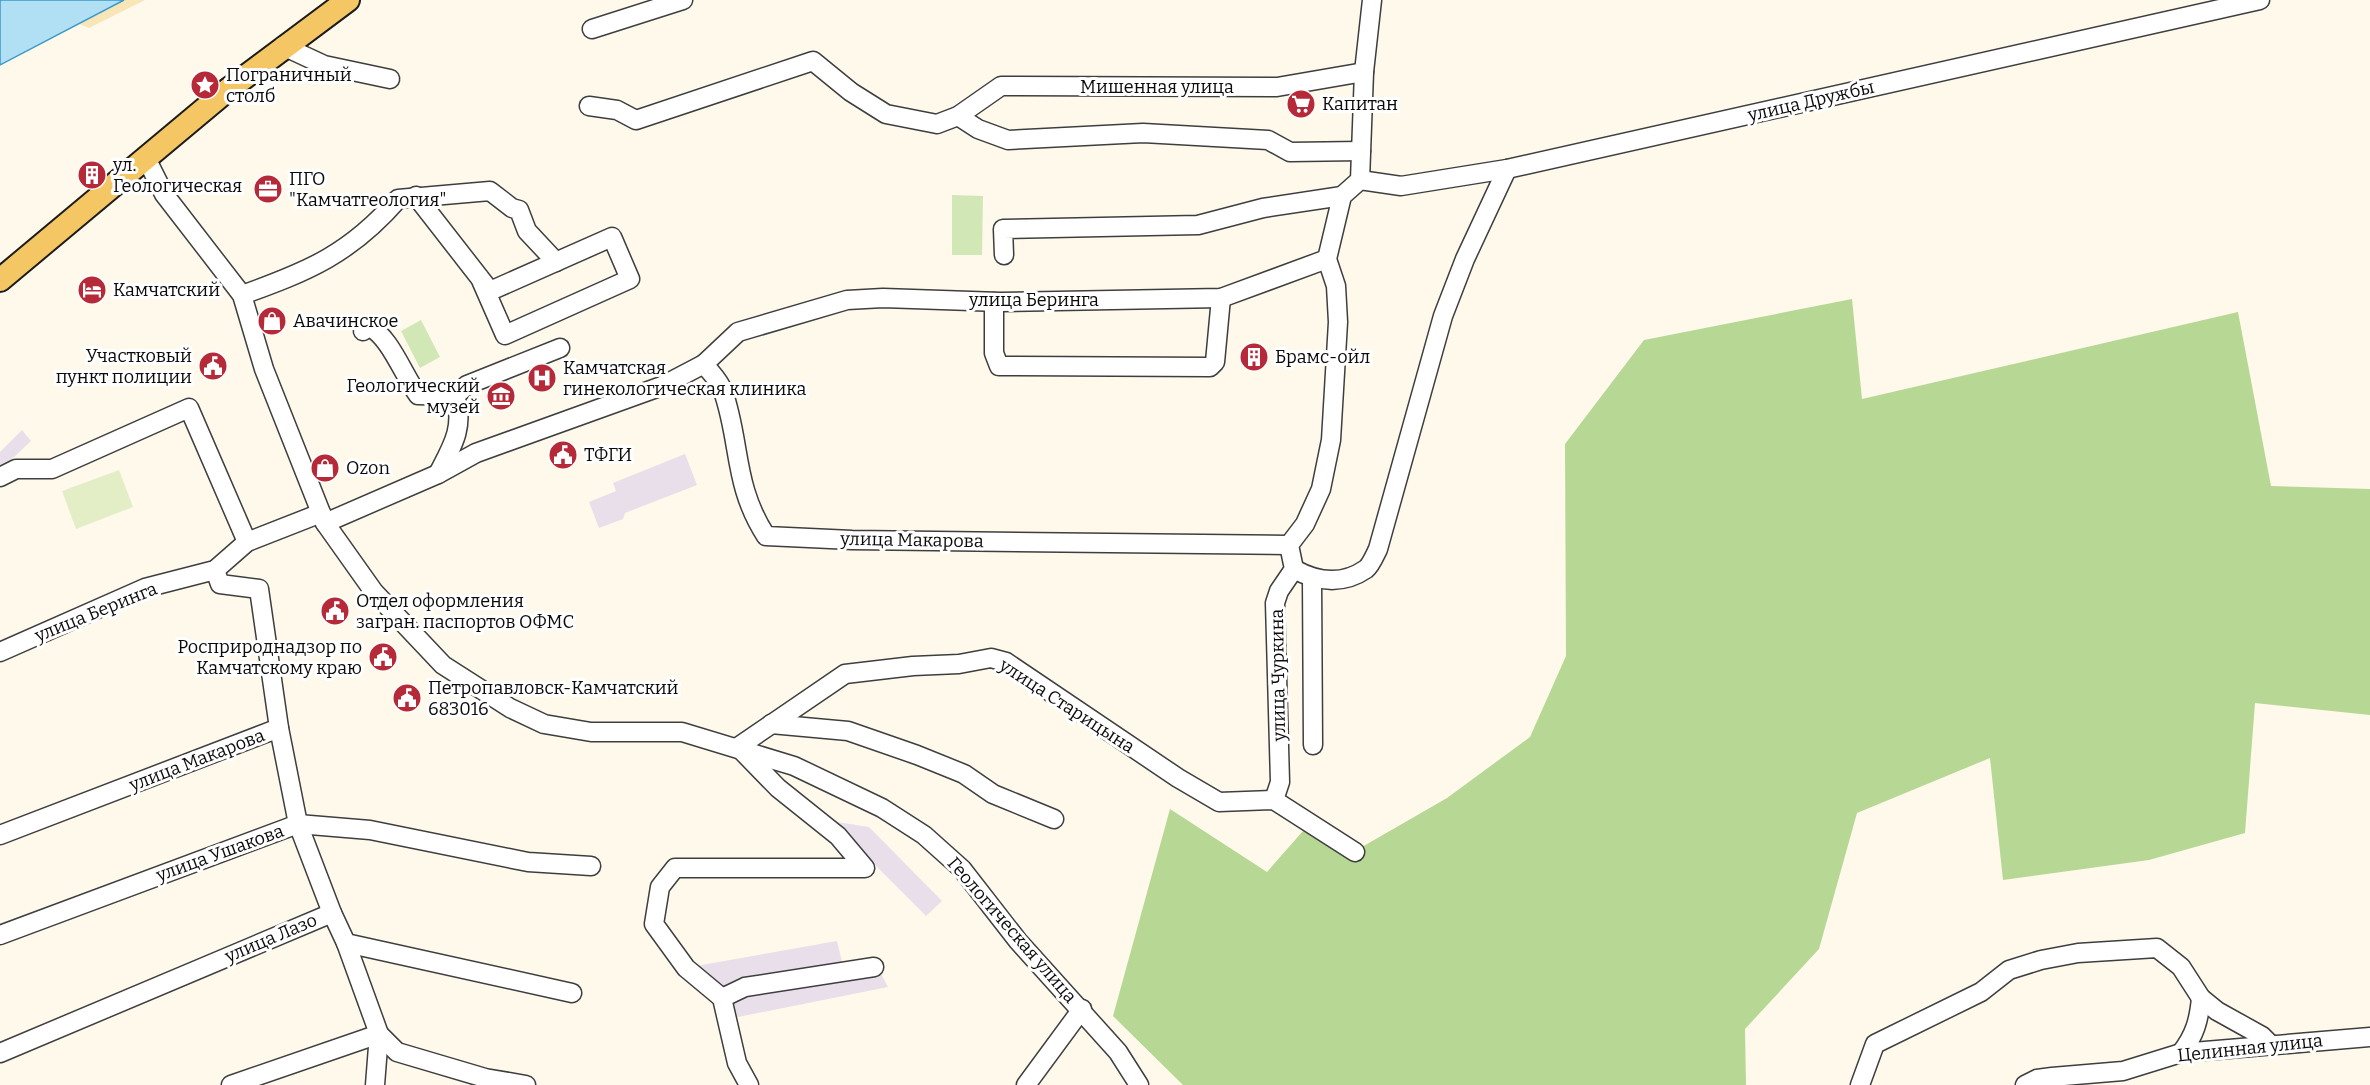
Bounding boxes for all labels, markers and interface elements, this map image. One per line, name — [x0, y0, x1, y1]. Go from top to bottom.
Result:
place label: Пограничный столб — [226, 64, 352, 107]
place icon: Пограничный столб — [189, 69, 221, 101]
street label: Мишенная улица — [1080, 76, 1234, 98]
street label: улица Дружбы — [1745, 76, 1876, 126]
supermarket icon: Капитан — [1285, 88, 1317, 120]
place label: Капитан — [1322, 93, 1398, 115]
place label: ул. Геологическая — [112, 154, 242, 197]
building icon: ул. Геологическая — [76, 159, 108, 191]
place label: ПГО "Камчатгеология" — [289, 168, 446, 211]
office icon: ПГО "Камчатгеология" — [252, 173, 284, 205]
hotel icon: Камчатский — [76, 274, 108, 306]
place label: Камчатский — [113, 279, 220, 301]
street label: улица Беринга — [968, 289, 1099, 311]
shop icon: Авачинское — [256, 305, 288, 337]
place label: Авачинское — [293, 310, 398, 332]
building icon: Брамс-ойл — [1238, 341, 1270, 373]
place label: Участковый пункт полиции — [56, 345, 192, 388]
place label: Брамс-ойл — [1275, 346, 1370, 368]
public building icon: Участковый пункт полиции — [197, 350, 229, 382]
place label: Камчатская гинекологическая клиника — [563, 357, 806, 400]
hospital icon: Камчатская гинекологическая клиника — [526, 362, 558, 394]
place label: Геологический музей — [347, 375, 480, 418]
museum icon: Геологический музей — [485, 380, 517, 412]
public building icon: ТФГИ — [547, 439, 579, 471]
place label: ТФГИ — [584, 444, 632, 466]
shop icon: Ozon — [309, 452, 341, 484]
place label: Ozon — [346, 457, 390, 479]
street label: улица Макарова — [839, 528, 984, 552]
street label: улица Беринга — [31, 577, 160, 647]
place label: Отдел оформления загран. паспортов ОФМС — [356, 590, 574, 633]
public building icon: Отдел оформления загран. паспортов ОФМС — [319, 595, 351, 627]
street label: улица Чуркина — [1266, 608, 1290, 743]
place label: Росприроднадзор по Камчатскому краю — [177, 636, 362, 679]
public building icon: Росприроднадзор по Камчатскому краю — [367, 641, 399, 673]
street label: улица Старицына — [994, 654, 1139, 758]
place label: Петропавловск-Камчатский 683016 — [428, 677, 679, 720]
public building icon: Петропавловск-Камчатский 683016 — [391, 682, 423, 714]
street label: улица Макарова — [125, 724, 268, 796]
street label: улица Ушакова — [152, 820, 287, 887]
street label: Геологическая улица — [943, 853, 1081, 1007]
street label: улица Лазо — [221, 909, 320, 968]
street label: Целинная улица — [2176, 1029, 2324, 1067]

